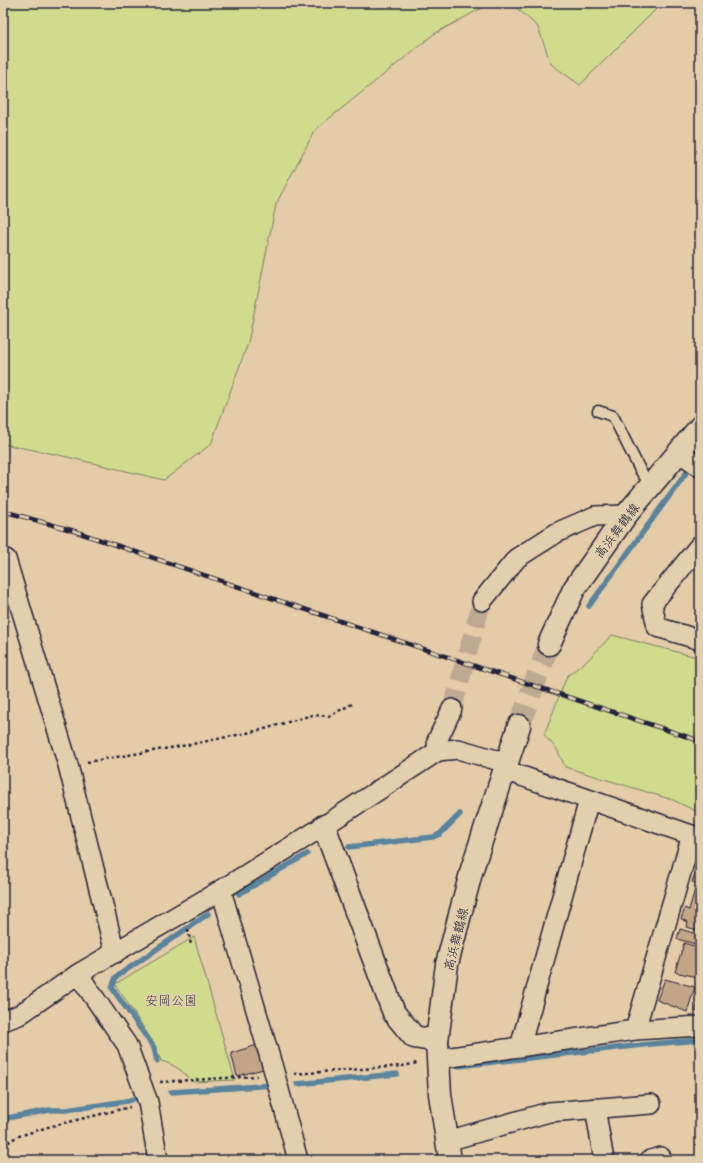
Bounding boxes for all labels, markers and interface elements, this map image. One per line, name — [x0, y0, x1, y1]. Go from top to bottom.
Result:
street label: 高浜舞鶴線 — [589, 498, 644, 562]
street label: 高浜舞鶴線 — [438, 904, 472, 973]
park label: 安岡公園 — [145, 990, 197, 1009]

